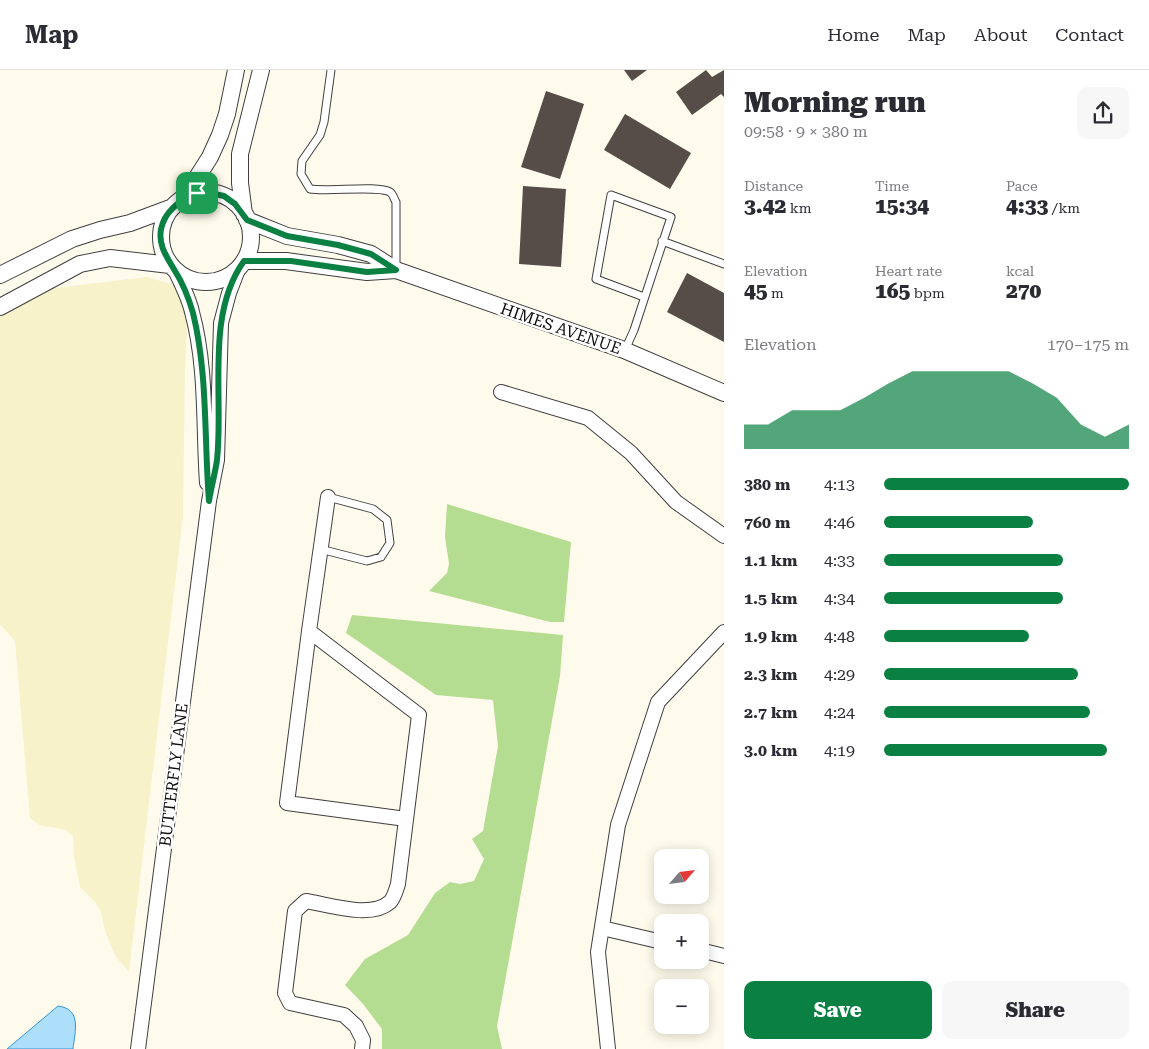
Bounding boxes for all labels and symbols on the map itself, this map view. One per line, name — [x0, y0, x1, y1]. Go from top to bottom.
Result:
pin — [176, 172, 218, 214]
street label: HIMES AVENUE — [498, 299, 624, 358]
street label: BUTTERFLY LANE — [155, 702, 192, 848]
north arrow — [654, 849, 709, 904]

